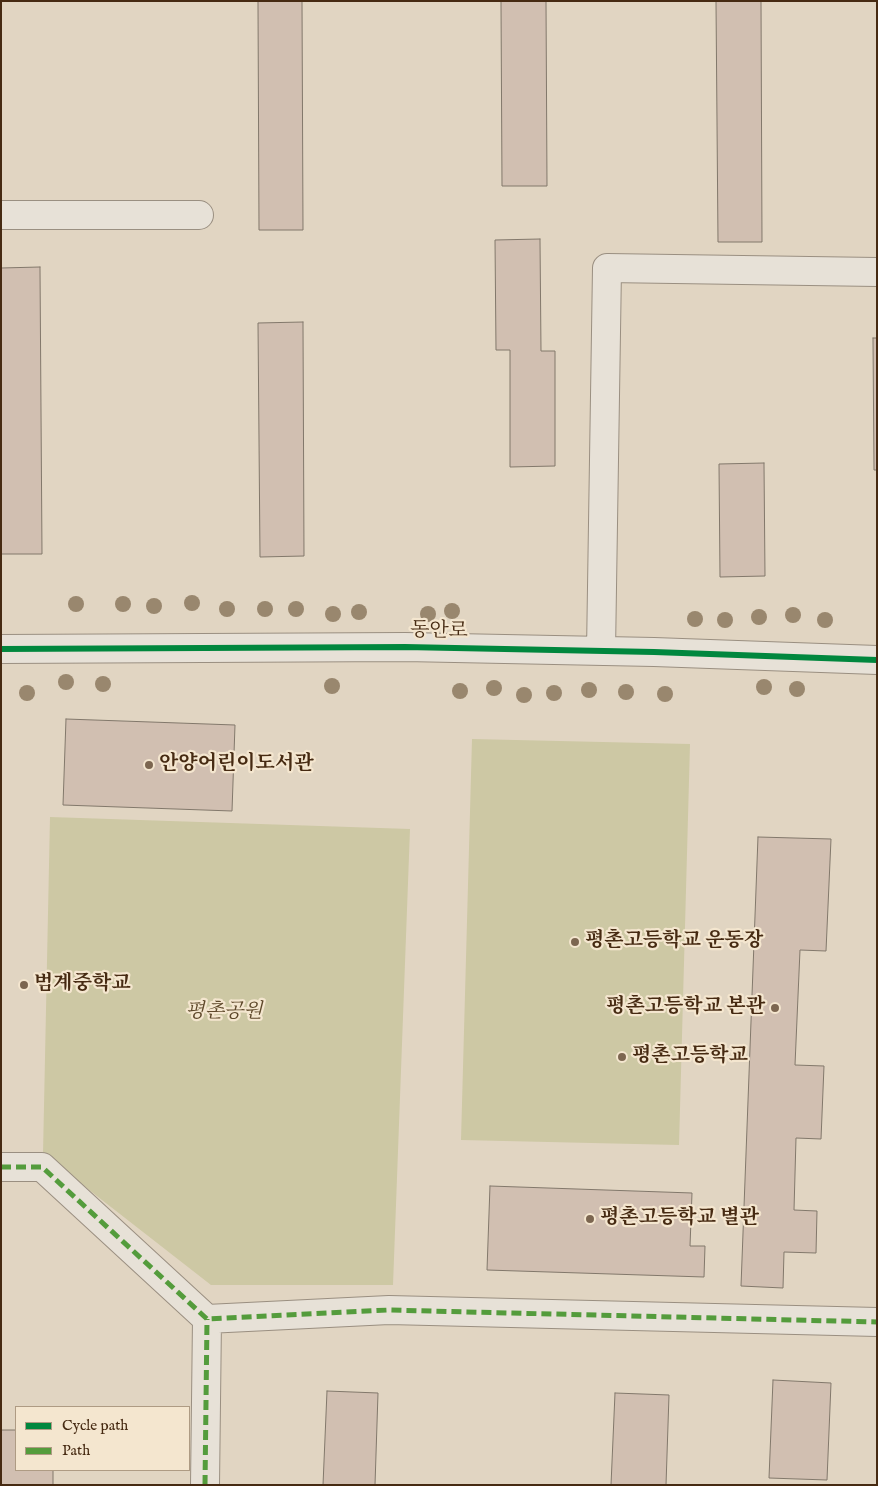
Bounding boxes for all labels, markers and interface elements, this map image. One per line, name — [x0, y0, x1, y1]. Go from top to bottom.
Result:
street label: 동안로 — [410, 619, 468, 645]
place label: 안양어린이도서관 — [159, 753, 314, 777]
marker: 안양어린이도서관 — [143, 759, 155, 771]
place label: 평촌고등학교 운동장 — [585, 930, 763, 954]
marker: 평촌고등학교 운동장 — [569, 936, 581, 948]
place label: 범계중학교 — [34, 973, 131, 997]
marker: 범계중학교 — [18, 979, 30, 991]
place label: 평촌고등학교 본관 — [606, 996, 765, 1020]
park label: 평촌공원 — [185, 1001, 263, 1025]
marker: 평촌고등학교 본관 — [769, 1002, 781, 1014]
place label: 평촌고등학교 — [632, 1045, 748, 1069]
marker: 평촌고등학교 — [616, 1051, 628, 1063]
place label: 평촌고등학교 별관 — [600, 1207, 759, 1231]
marker: 평촌고등학교 별관 — [584, 1213, 596, 1225]
legend — [15, 1406, 190, 1471]
text: Cycle path — [62, 1416, 128, 1435]
text: Path — [62, 1441, 90, 1460]

